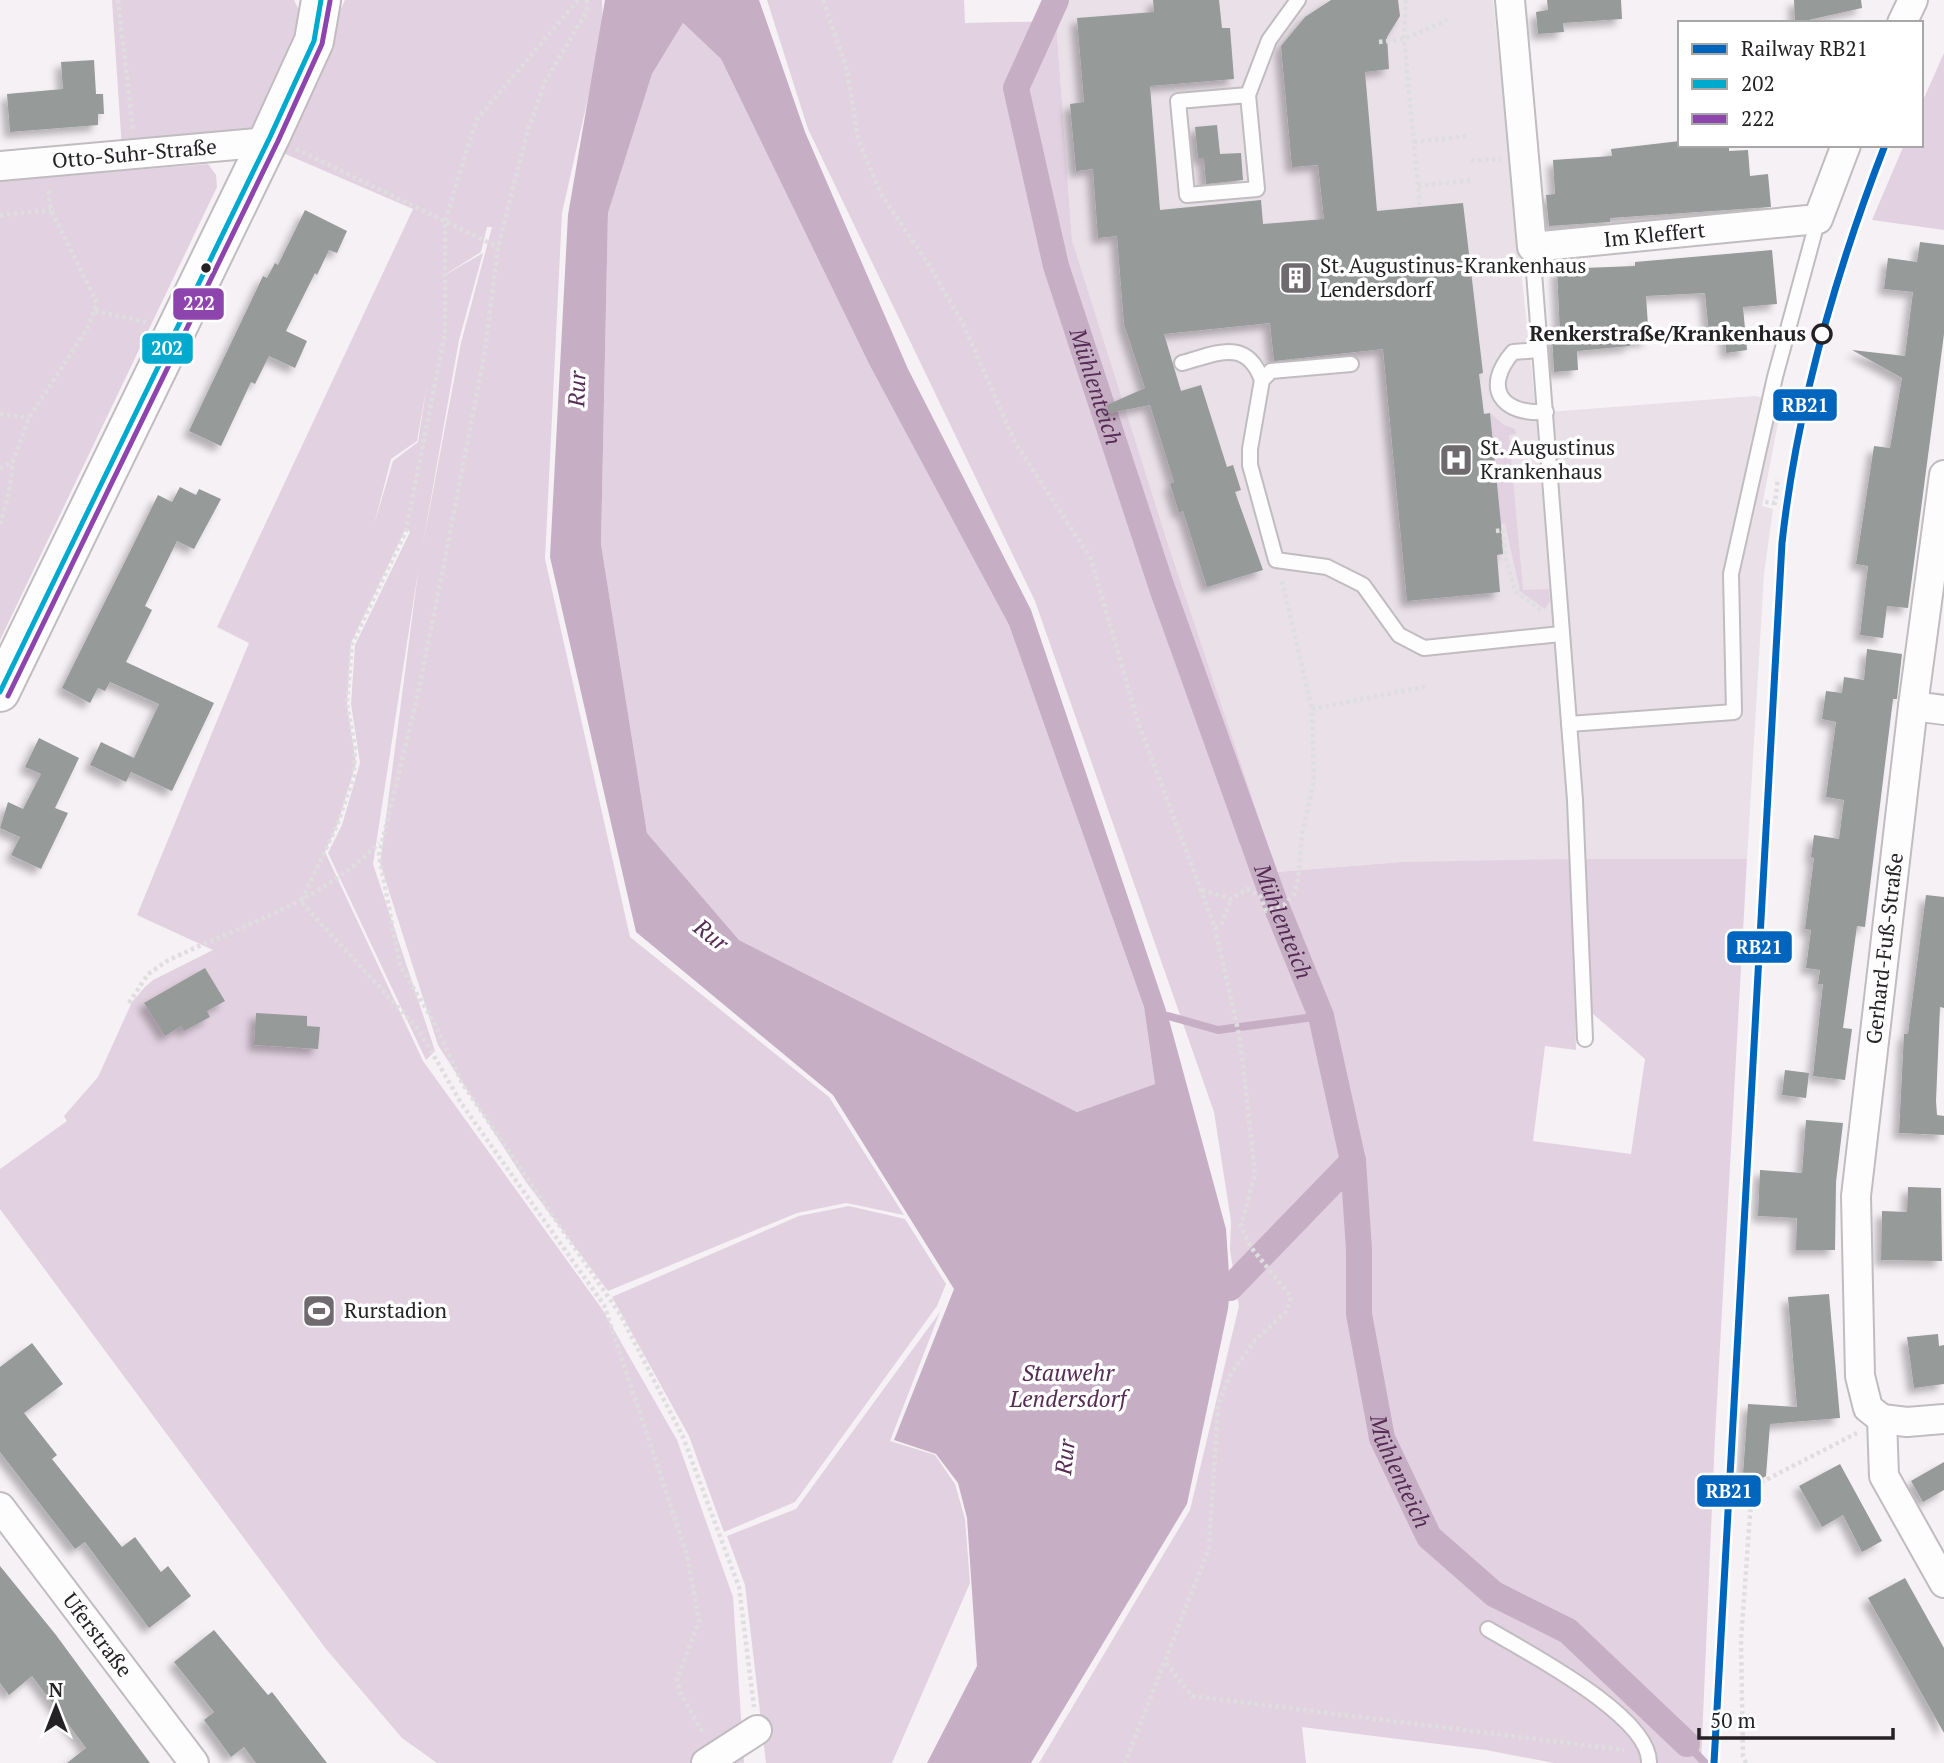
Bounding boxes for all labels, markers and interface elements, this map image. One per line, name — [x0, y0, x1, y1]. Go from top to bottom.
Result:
legend — [1678, 21, 1923, 147]
text: Railway RB21 — [1741, 34, 1868, 62]
text: 202 — [1741, 69, 1775, 97]
text: 222 — [1741, 104, 1775, 132]
street label: Otto-Suhr-Straße — [51, 132, 218, 174]
street label: Im Kleffert — [1602, 215, 1706, 253]
place label: St. Augustinus-Krankenhaus Lendersdorf — [1320, 251, 1586, 303]
building icon: St. Augustinus-Krankenhaus Lendersdorf — [1277, 259, 1315, 297]
unlabelled marker — [199, 261, 213, 275]
line badge: 222 — [172, 287, 225, 321]
text: 222 — [183, 290, 215, 315]
place label: Renkerstraße/Krankenhaus — [1529, 319, 1806, 347]
water label: Mühlenteich — [1062, 323, 1130, 449]
marker: Renkerstraße/Krankenhaus — [1812, 324, 1832, 344]
line badge: 202 — [141, 332, 194, 365]
text: 202 — [151, 335, 183, 360]
water label: Rur — [560, 369, 593, 408]
line badge: RB21 — [1772, 388, 1838, 422]
text: RB21 — [1781, 392, 1829, 417]
place label: St. Augustinus Krankenhaus — [1480, 433, 1615, 485]
hospital icon: St. Augustinus Krankenhaus — [1437, 441, 1475, 479]
street label: Gerhard-Fuß-Straße — [1859, 851, 1909, 1046]
water label: Mühlenteich — [1247, 859, 1320, 984]
water label: Rur — [687, 911, 736, 959]
line badge: RB21 — [1726, 930, 1793, 964]
text: RB21 — [1735, 934, 1783, 959]
sports icon: Rurstadion — [300, 1292, 338, 1330]
place label: Rurstadion — [344, 1296, 448, 1324]
water label: Stauwehr Lendersdorf — [1009, 1357, 1130, 1414]
water label: Mühlenteich — [1363, 1411, 1438, 1533]
water label: Rur — [1047, 1436, 1082, 1477]
line badge: RB21 — [1696, 1474, 1762, 1508]
text: RB21 — [1705, 1478, 1753, 1503]
street label: Uferstraße — [57, 1587, 139, 1683]
north arrow — [21, 1672, 91, 1742]
text: N — [49, 1677, 64, 1702]
scale bar — [1699, 1696, 1893, 1740]
text: 50 m — [1710, 1706, 1756, 1734]

